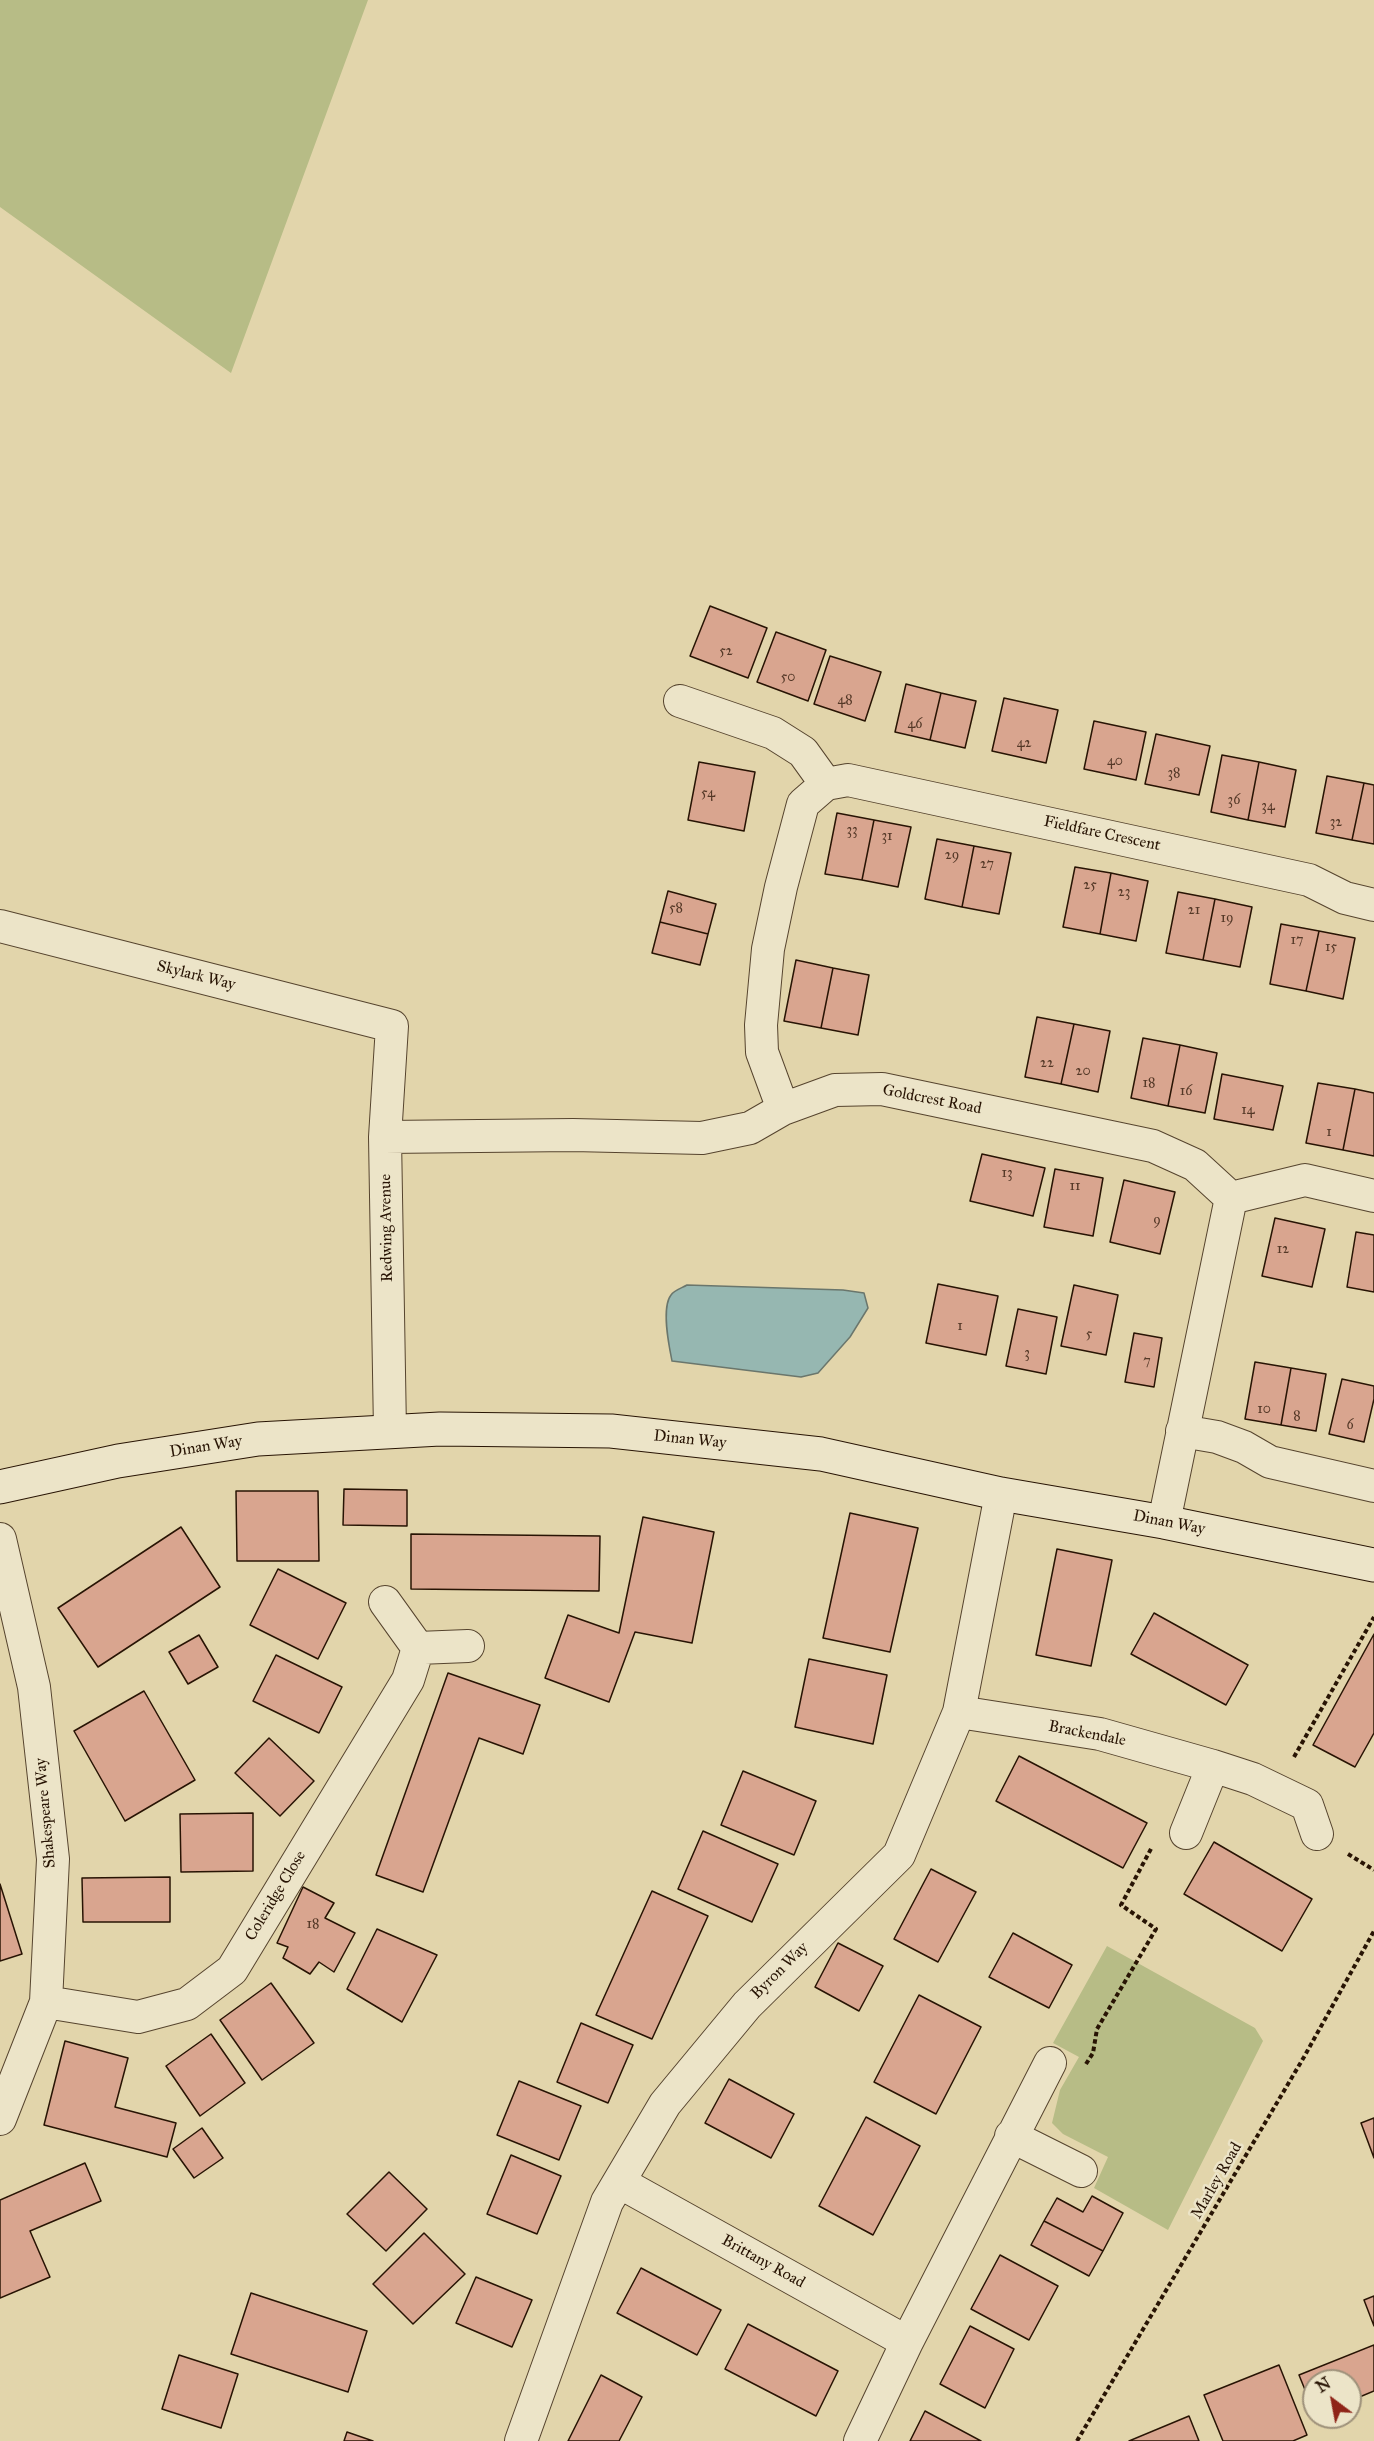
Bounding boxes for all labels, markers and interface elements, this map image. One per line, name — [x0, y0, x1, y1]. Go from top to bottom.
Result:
house number: 52 — [719, 644, 733, 660]
house number: 50 — [781, 670, 795, 686]
house number: 48 — [837, 693, 853, 709]
house number: 46 — [908, 717, 922, 733]
house number: 42 — [1017, 736, 1031, 752]
house number: 40 — [1107, 754, 1123, 770]
house number: 38 — [1167, 766, 1181, 782]
house number: 54 — [701, 786, 715, 802]
house number: 36 — [1228, 793, 1240, 809]
house number: 34 — [1261, 799, 1275, 815]
street label: Fieldfare Crescent — [1042, 812, 1162, 856]
house number: 32 — [1330, 815, 1342, 831]
house number: 33 — [846, 823, 858, 839]
house number: 31 — [881, 829, 893, 845]
house number: 29 — [945, 848, 959, 864]
house number: 27 — [980, 857, 994, 873]
house number: 25 — [1083, 878, 1097, 894]
house number: 23 — [1118, 885, 1130, 901]
house number: 58 — [669, 901, 683, 917]
house number: 21 — [1188, 903, 1200, 919]
house number: 19 — [1221, 911, 1233, 927]
house number: 17 — [1290, 933, 1304, 949]
house number: 15 — [1325, 940, 1337, 956]
street label: Skylark Way — [155, 957, 237, 995]
house number: 22 — [1040, 1056, 1054, 1072]
house number: 20 — [1075, 1064, 1091, 1080]
house number: 18 — [1143, 1076, 1155, 1092]
street label: Goldcrest Road — [881, 1081, 983, 1119]
house number: 16 — [1180, 1084, 1192, 1100]
house number: 14 — [1241, 1103, 1255, 1119]
house number: 1 — [1326, 1125, 1332, 1141]
house number: 13 — [1001, 1166, 1013, 1182]
street label: Redwing Avenue — [376, 1174, 398, 1282]
house number: 11 — [1069, 1179, 1081, 1195]
house number: 9 — [1153, 1213, 1161, 1229]
house number: 12 — [1277, 1242, 1289, 1258]
house number: 1 — [957, 1319, 963, 1335]
house number: 5 — [1086, 1327, 1092, 1343]
house number: 3 — [1024, 1346, 1030, 1362]
house number: 7 — [1143, 1354, 1151, 1370]
house number: 10 — [1257, 1402, 1271, 1418]
house number: 8 — [1293, 1409, 1301, 1425]
house number: 6 — [1346, 1418, 1354, 1434]
street label: Dinan Way — [653, 1427, 727, 1453]
street label: Dinan Way — [168, 1432, 244, 1462]
street label: Dinan Way — [1131, 1507, 1207, 1539]
street label: Brackendale — [1047, 1717, 1127, 1751]
street label: Shakespeare Way — [32, 1757, 60, 1869]
street label: Coleridge Close — [242, 1847, 310, 1945]
house number: 18 — [307, 1917, 319, 1933]
street label: Byron Way — [748, 1939, 812, 2003]
street label: Marley Road — [1187, 2139, 1247, 2223]
street label: Brittany Road — [718, 2231, 808, 2293]
north arrow — [1302, 2369, 1362, 2429]
text: N — [1312, 2373, 1334, 2397]

